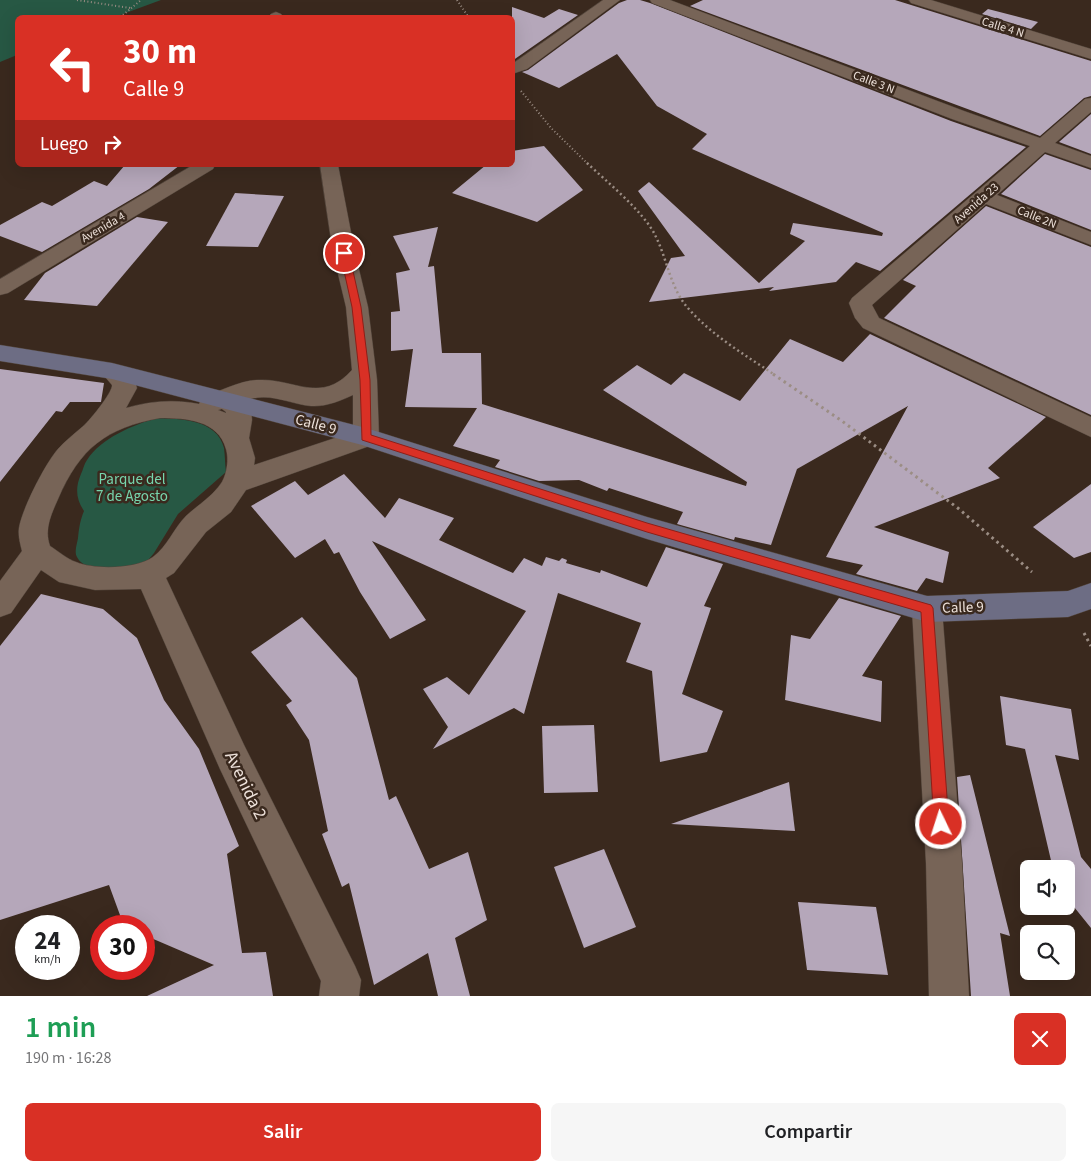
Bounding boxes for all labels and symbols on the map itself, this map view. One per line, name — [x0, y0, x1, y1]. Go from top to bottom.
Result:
street label: Calle 4 N — [980, 13, 1026, 42]
street label: Calle 3 N — [850, 67, 897, 98]
street label: Avenida 23 — [950, 179, 1002, 228]
street label: Calle 2N — [1015, 202, 1059, 233]
street label: Avenida 4 — [78, 208, 129, 247]
pin — [323, 232, 365, 274]
street label: Calle 9 — [293, 409, 339, 440]
park label: Parque del 7 de Agosto — [96, 469, 168, 507]
street label: Calle 9 — [942, 596, 984, 619]
street label: Avenida 2 — [218, 747, 273, 823]
position arrow — [914, 797, 966, 849]
speed limit sign: 30 — [90, 915, 155, 980]

